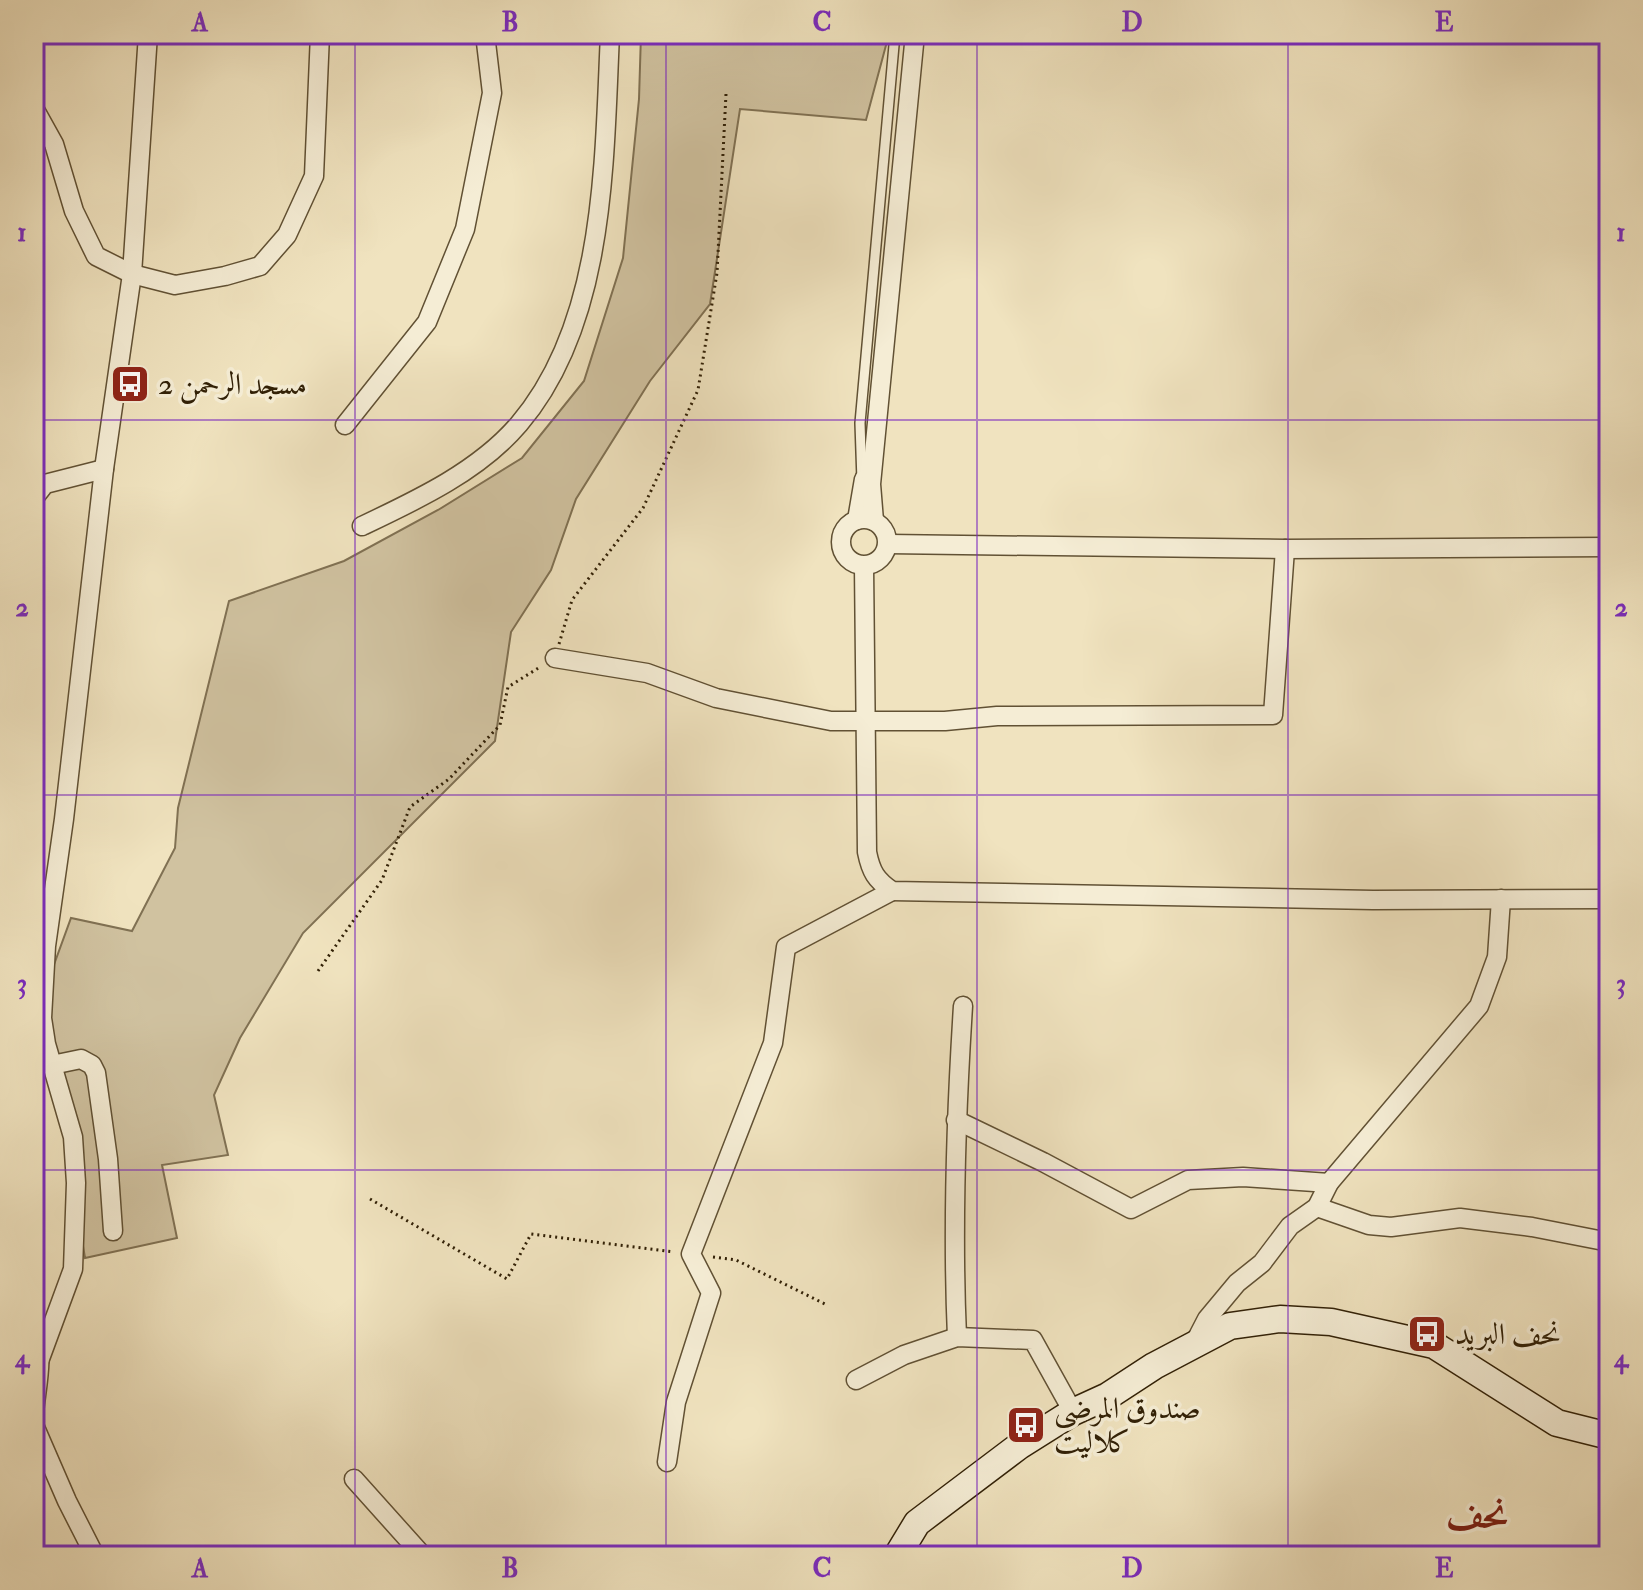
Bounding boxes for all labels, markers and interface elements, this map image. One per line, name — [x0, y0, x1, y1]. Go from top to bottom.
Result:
text: A — [191, 7, 209, 39]
text: B — [501, 7, 519, 39]
text: C — [812, 7, 832, 39]
text: D — [1121, 7, 1143, 39]
text: E — [1435, 7, 1454, 39]
text: 1 — [17, 217, 27, 249]
text: 1 — [1616, 217, 1626, 249]
bus stop icon: مسجد الرحمن 2 — [109, 363, 151, 405]
place label: مسجد الرحمن 2 — [158, 366, 307, 404]
text: 2 — [15, 592, 29, 624]
text: 2 — [1614, 592, 1628, 624]
text: 3 — [17, 968, 27, 1000]
text: 3 — [1616, 968, 1626, 1000]
bus stop icon: نحف البريد — [1406, 1313, 1448, 1355]
place label: نحف البريد — [1455, 1316, 1561, 1353]
text: 4 — [14, 1343, 31, 1375]
text: 4 — [1613, 1343, 1630, 1375]
place label: صندوق المرضى كلاليت — [1054, 1390, 1201, 1461]
bus stop icon: صندوق المرضى كلاليت — [1005, 1404, 1047, 1446]
district label: نحف — [1446, 1491, 1508, 1539]
text: A — [191, 1553, 209, 1585]
text: B — [501, 1553, 519, 1585]
text: C — [812, 1553, 832, 1585]
text: D — [1121, 1553, 1143, 1585]
text: E — [1435, 1553, 1454, 1585]

